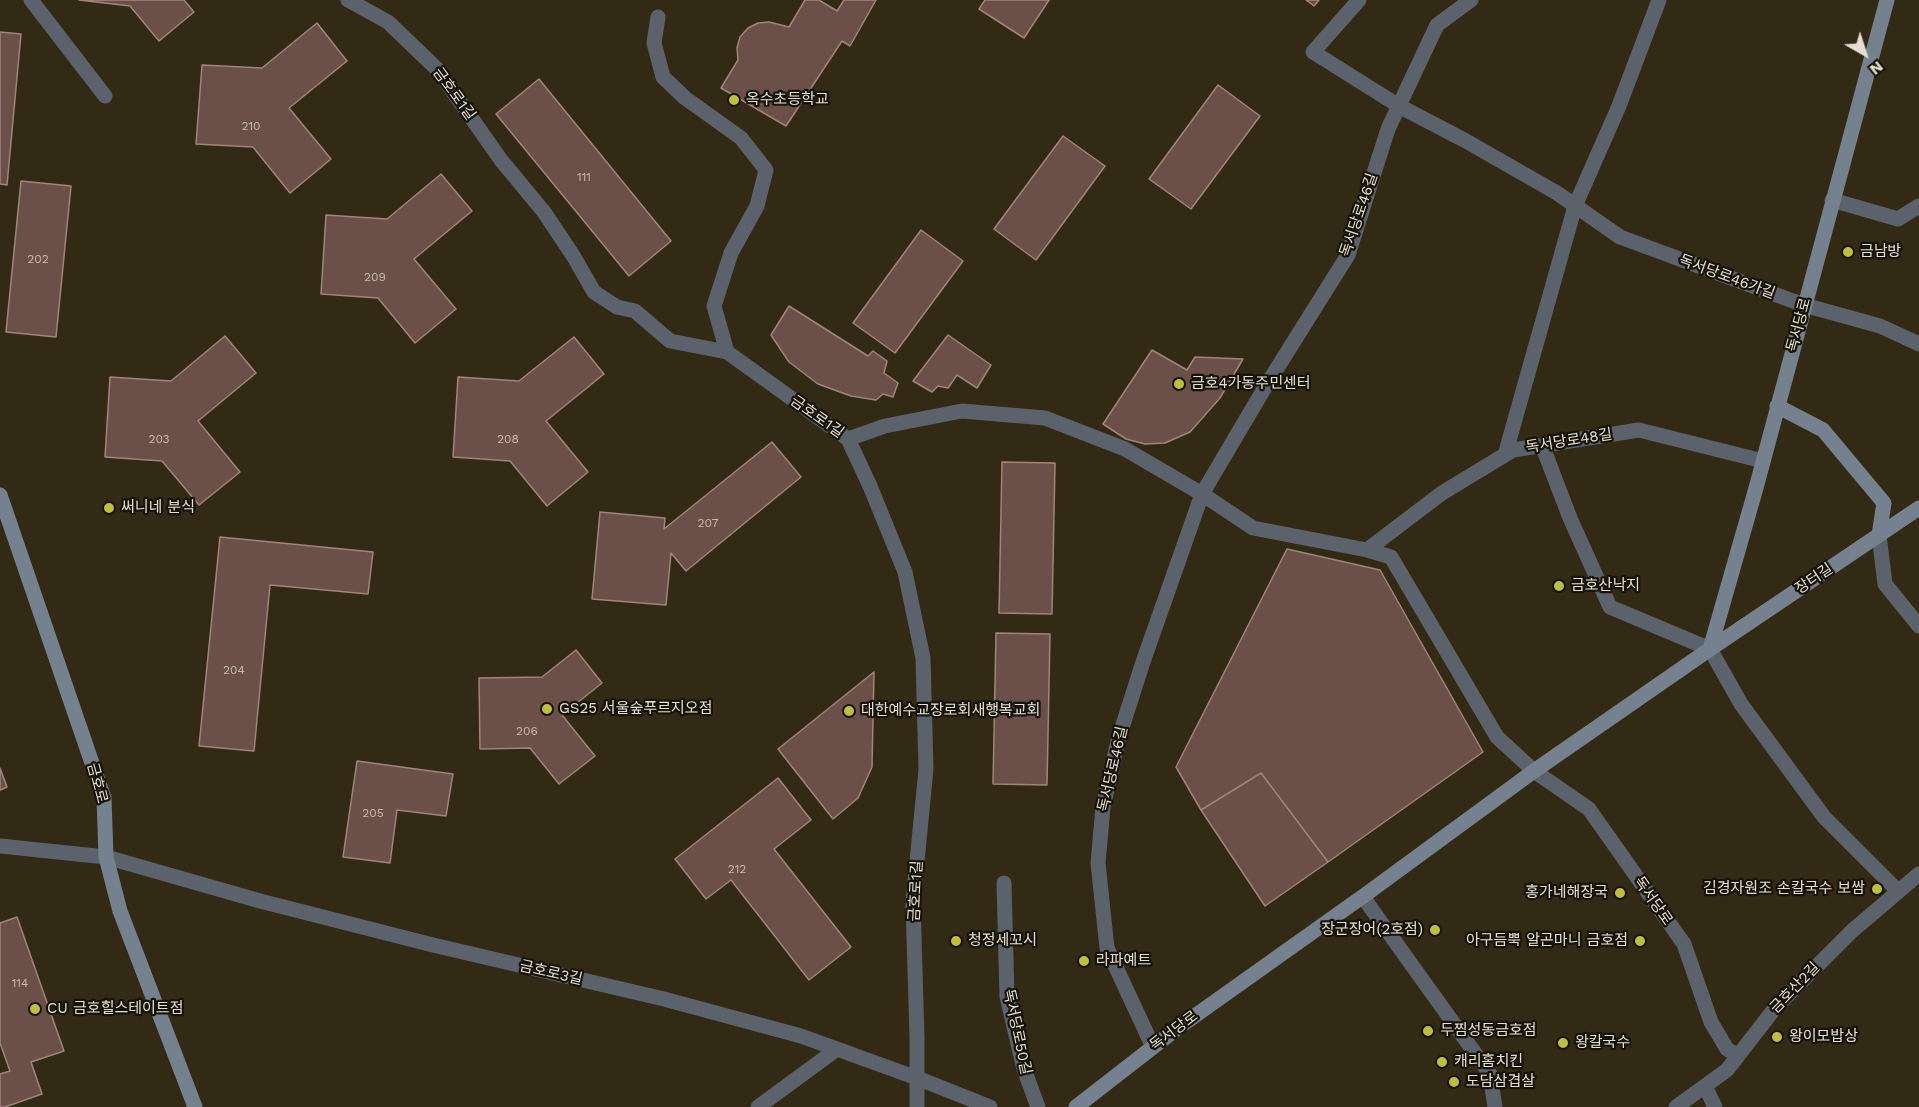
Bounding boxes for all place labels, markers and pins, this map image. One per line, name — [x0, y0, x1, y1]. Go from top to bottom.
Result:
place label: 옥수초등학교 — [746, 91, 829, 109]
marker: 옥수초등학교 — [727, 93, 741, 107]
place label: 금남방 — [1860, 243, 1901, 261]
marker: 금남방 — [1841, 245, 1855, 259]
place label: 금호4가동주민센터 — [1191, 375, 1311, 393]
marker: 금호4가동주민센터 — [1172, 377, 1186, 391]
place label: 써니네 분식 — [121, 499, 195, 517]
marker: 써니네 분식 — [102, 501, 116, 515]
place label: 금호산낙지 — [1571, 577, 1640, 595]
marker: 금호산낙지 — [1552, 579, 1566, 593]
place label: GS25 서울숲푸르지오점 — [559, 700, 712, 718]
marker: GS25 서울숲푸르지오점 — [540, 702, 554, 716]
place label: 대한예수교장로회새행복교회 — [861, 702, 1040, 720]
marker: 대한예수교장로회새행복교회 — [842, 704, 856, 718]
place label: 김경자원조 손칼국수 보쌈 — [1703, 880, 1865, 898]
marker: 김경자원조 손칼국수 보쌈 — [1870, 882, 1884, 896]
place label: 홍가네해장국 — [1525, 884, 1608, 902]
marker: 홍가네해장국 — [1613, 886, 1627, 900]
place label: 장군장어(2호점) — [1321, 921, 1423, 939]
marker: 장군장어(2호점) — [1428, 923, 1442, 937]
place label: 청정세꼬시 — [968, 932, 1037, 950]
place label: 아구듬뿍 알곤마니 금호점 — [1466, 932, 1628, 950]
marker: 청정세꼬시 — [949, 934, 963, 948]
marker: 아구듬뿍 알곤마니 금호점 — [1633, 934, 1647, 948]
place label: 라파예트 — [1096, 952, 1151, 970]
marker: 라파예트 — [1077, 954, 1091, 968]
place label: CU 금호힐스테이트점 — [47, 1000, 183, 1018]
marker: CU 금호힐스테이트점 — [28, 1002, 42, 1016]
place label: 두찜성동금호점 — [1440, 1022, 1537, 1040]
marker: 두찜성동금호점 — [1421, 1024, 1435, 1038]
place label: 왕이모밥상 — [1789, 1028, 1858, 1046]
marker: 왕이모밥상 — [1770, 1030, 1784, 1044]
place label: 왕칼국수 — [1575, 1034, 1630, 1052]
marker: 왕칼국수 — [1556, 1036, 1570, 1050]
place label: 캐리홈치킨 — [1454, 1053, 1523, 1071]
marker: 캐리홈치킨 — [1435, 1055, 1449, 1069]
place label: 도담삼겹살 — [1466, 1073, 1535, 1091]
marker: 도담삼겹살 — [1447, 1075, 1461, 1089]

